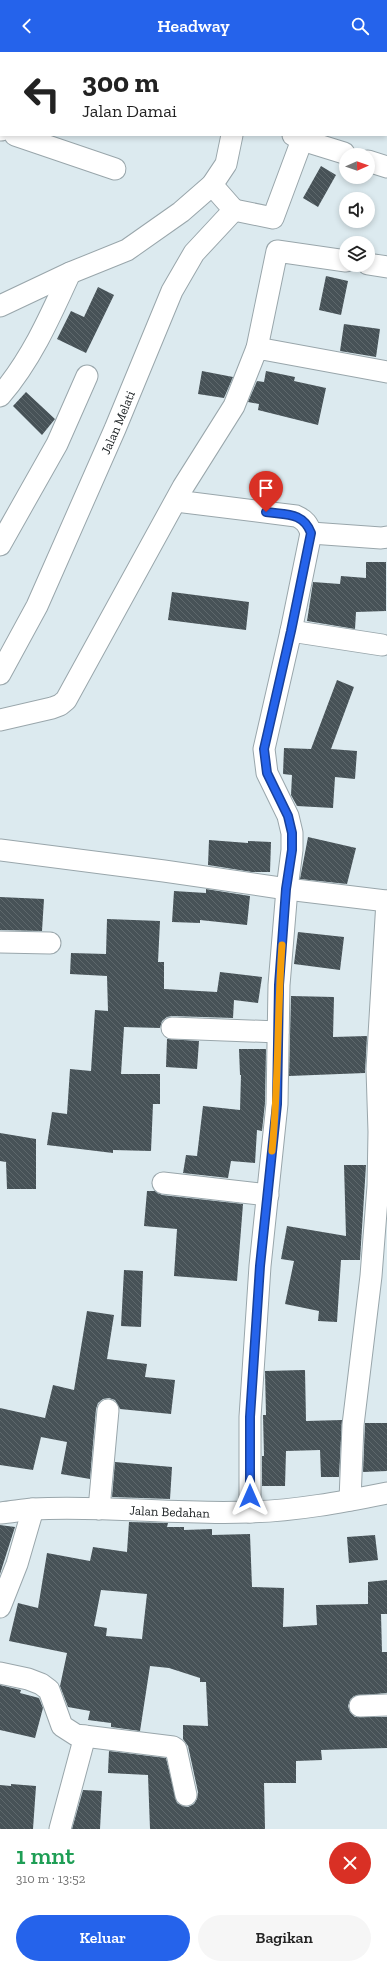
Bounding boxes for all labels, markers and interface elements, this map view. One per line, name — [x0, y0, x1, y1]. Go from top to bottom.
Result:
icon: back — [16, 15, 38, 37]
text: Headway — [157, 15, 230, 37]
icon: search — [349, 15, 371, 37]
text: 300 m — [82, 66, 159, 99]
icon: left — [16, 68, 68, 120]
text: Jalan Damai — [82, 100, 177, 122]
north arrow — [339, 148, 375, 184]
map controls — [339, 148, 375, 272]
button: sound — [339, 192, 375, 228]
button: layers — [339, 236, 375, 272]
street label: Jalan Melati — [98, 388, 138, 457]
pin — [249, 471, 283, 512]
icon: arrive — [255, 477, 277, 499]
position arrow — [229, 1475, 271, 1517]
street label: Jalan Bedahan — [129, 1503, 211, 1521]
text: 1 mnt — [16, 1841, 75, 1870]
button: close — [329, 1842, 371, 1884]
text: 310 m · 13:52 — [16, 1871, 85, 1886]
button: Keluar — [16, 1915, 190, 1961]
button: Bagikan — [198, 1915, 371, 1961]

